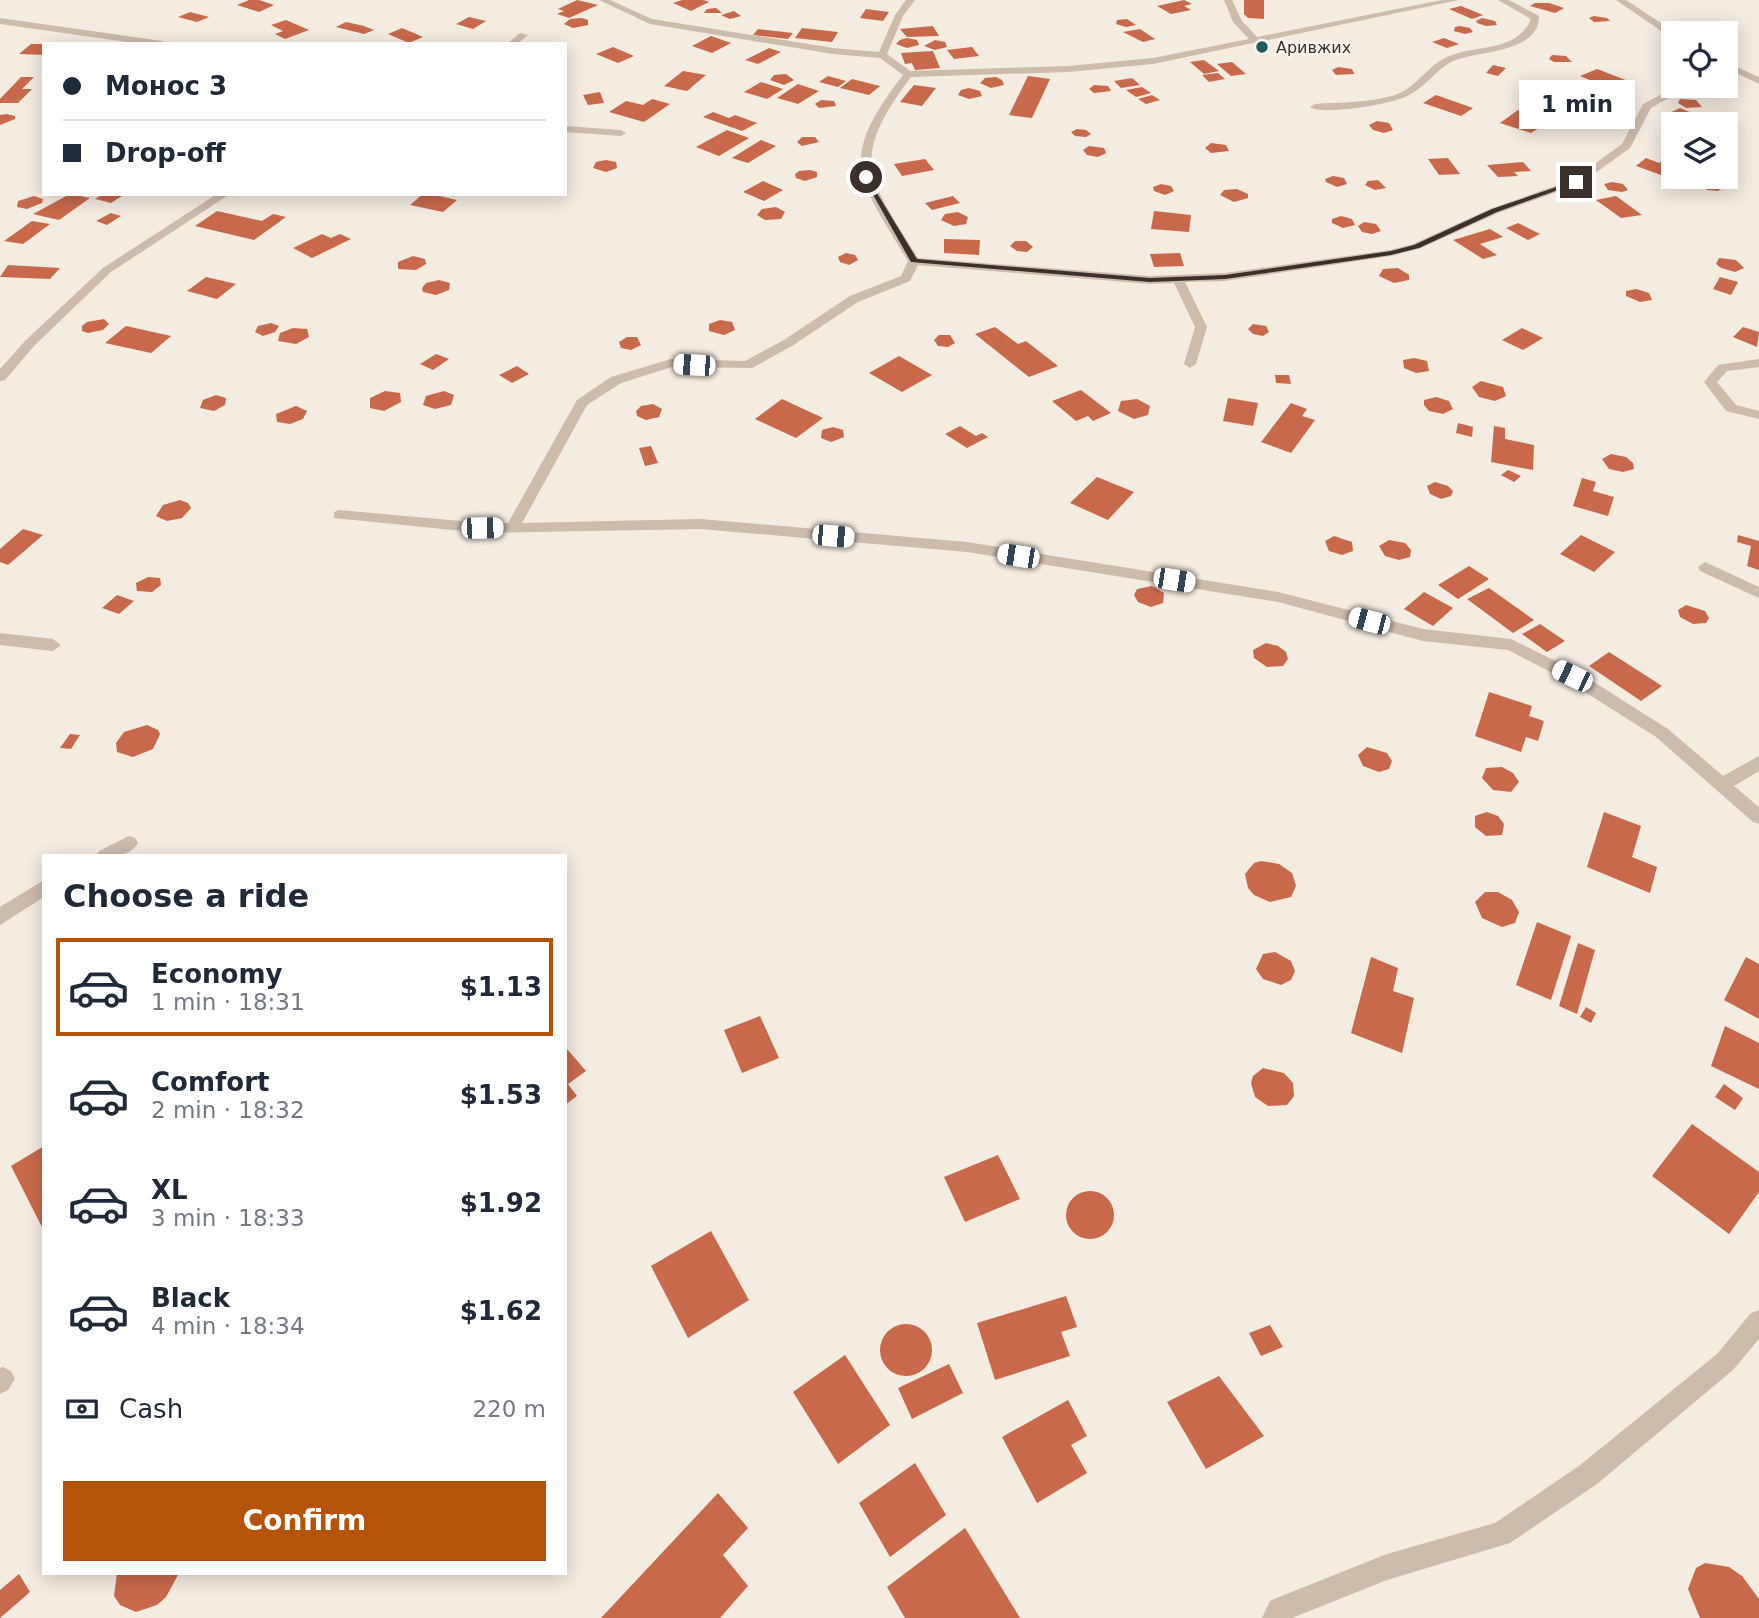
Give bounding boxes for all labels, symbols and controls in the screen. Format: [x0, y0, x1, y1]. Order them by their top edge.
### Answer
map controls [1661, 21, 1738, 189]
button: locate [1661, 21, 1738, 98]
place label: Аривжих [1276, 38, 1351, 57]
marker: Аривжих [1254, 39, 1270, 55]
text: Монос 3 [105, 71, 227, 101]
callout: 1 min [1518, 80, 1634, 130]
text: 1 min [1541, 91, 1613, 117]
button: layers [1661, 112, 1738, 189]
text: Drop-off [105, 138, 226, 168]
route start [850, 161, 882, 193]
route end [1560, 166, 1592, 198]
car [673, 353, 716, 377]
car [461, 517, 504, 539]
car [812, 524, 855, 548]
car [996, 542, 1041, 570]
car [1152, 566, 1197, 594]
car [1346, 605, 1393, 637]
car [1549, 657, 1596, 695]
text: Choose a ride [63, 877, 309, 915]
icon: car [67, 956, 130, 1019]
text: Economy [151, 959, 282, 989]
text: $1.13 [460, 972, 542, 1002]
text: 1 min · 18:31 [151, 989, 305, 1015]
icon: car [67, 1064, 130, 1127]
text: Comfort [151, 1067, 269, 1097]
text: $1.53 [460, 1080, 542, 1110]
text: 2 min · 18:32 [151, 1097, 305, 1123]
icon: car [67, 1172, 130, 1235]
text: XL [151, 1175, 188, 1205]
text: $1.92 [460, 1188, 542, 1218]
text: 3 min · 18:33 [151, 1205, 305, 1231]
icon: car [67, 1280, 130, 1343]
text: Black [151, 1283, 230, 1313]
text: $1.62 [460, 1296, 542, 1326]
text: 4 min · 18:34 [151, 1313, 305, 1339]
icon: cash [63, 1390, 101, 1428]
text: Cash [119, 1394, 183, 1424]
text: 220 m [472, 1396, 546, 1422]
button: Confirm [63, 1481, 546, 1561]

